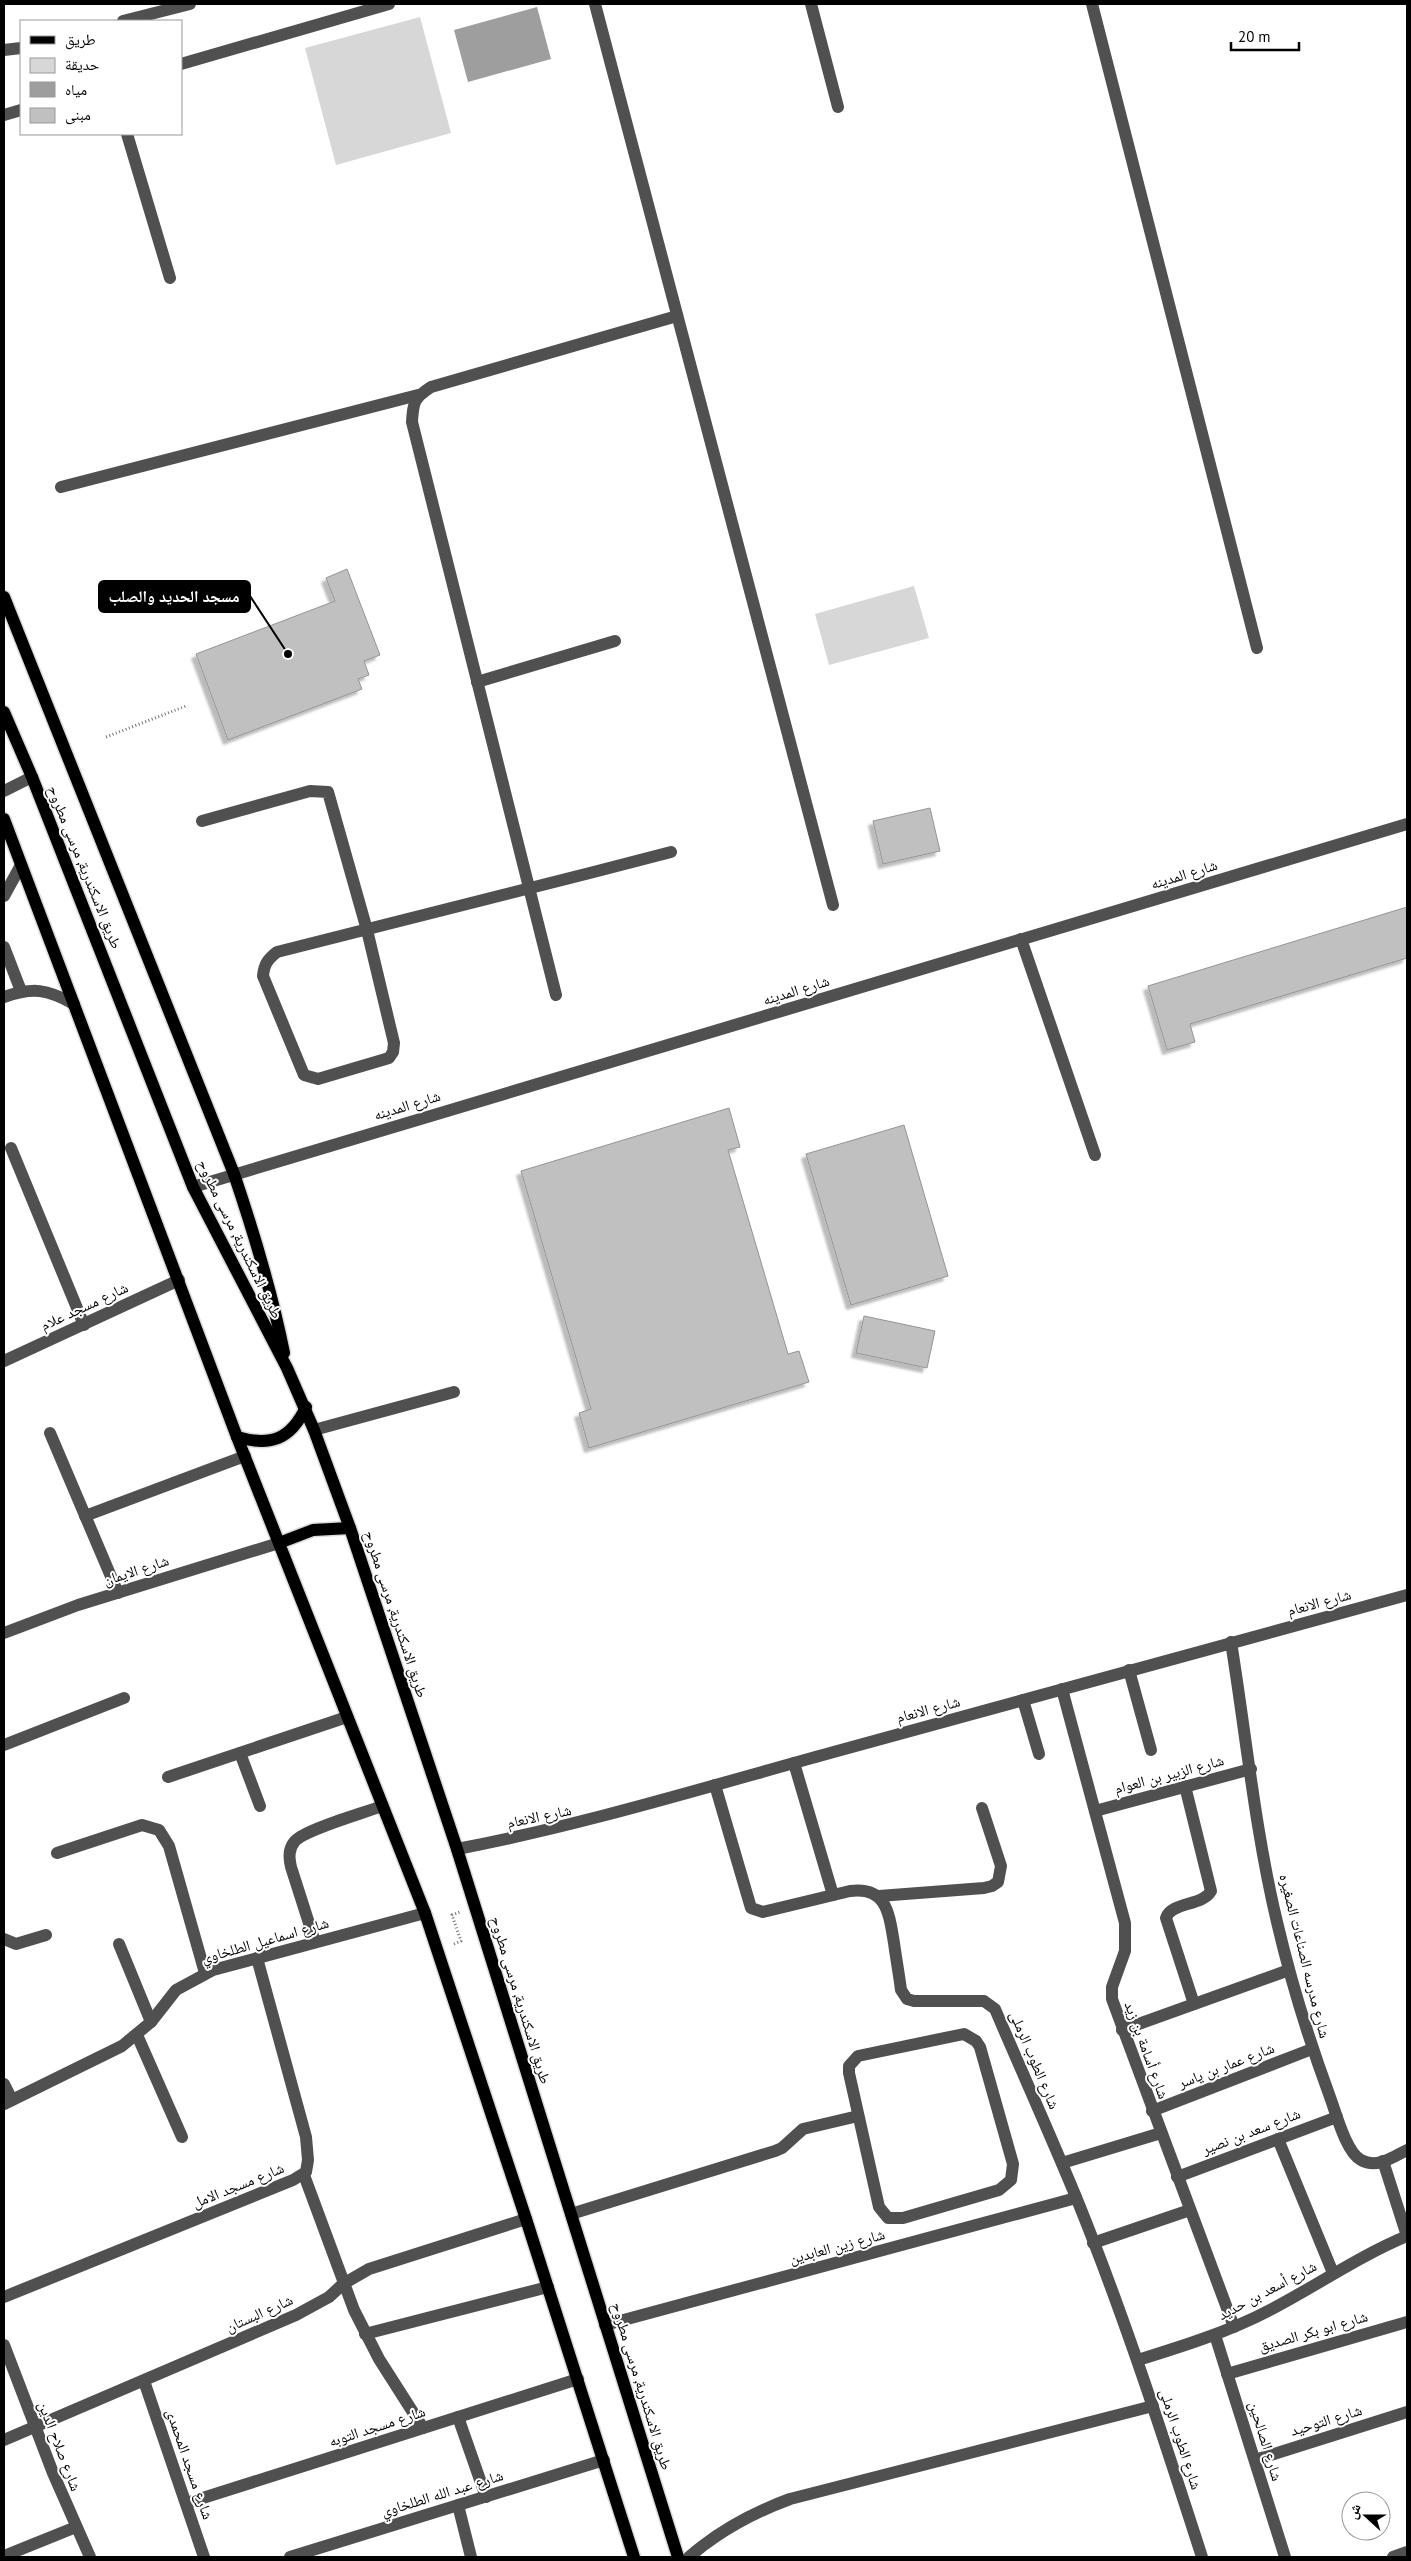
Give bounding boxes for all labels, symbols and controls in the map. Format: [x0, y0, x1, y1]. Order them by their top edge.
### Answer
legend [20, 20, 182, 135]
scale bar [1231, 20, 1298, 52]
text: 20 m [1238, 27, 1271, 46]
text: طريق [65, 30, 96, 50]
text: حديقة [65, 55, 100, 74]
text: مياه [65, 80, 87, 99]
text: مبنى [65, 105, 91, 125]
callout: مسجد الحديد والصلب [99, 581, 250, 612]
text: مسجد الحديد والصلب [108, 586, 240, 606]
street label: طريق الاسكندرية, مرسى مطروح [43, 783, 126, 952]
street label: شارع المدينه [1148, 855, 1220, 894]
street label: شارع المدينه [760, 971, 832, 1010]
street label: شارع المدينه [371, 1086, 443, 1125]
street label: طريق الاسكندرية, مرسى مطروح [192, 1157, 287, 1322]
street label: شارع مسجد علام [37, 1277, 131, 1335]
street label: طريق الاسكندرية, مرسى مطروح [359, 1528, 432, 1700]
street label: شارع الايمان [101, 1550, 172, 1590]
street label: شارع الانعام [1285, 1584, 1353, 1621]
street label: شارع الانعام [894, 1691, 962, 1728]
street label: شارع الزبير بن العوام [1112, 1750, 1226, 1799]
street label: شارع الانعام [505, 1800, 573, 1833]
street label: شارع مدرسه الصناعات الصغيره [1274, 1872, 1335, 2040]
street label: شارع اسماعيل الطلخاوي [199, 1913, 332, 1970]
street label: طريق الاسكندرية, مرسى مطروح [485, 1914, 556, 2086]
street label: شارع أسامة بن زيد [1120, 1999, 1173, 2102]
street label: شارع الطوب الرملى [1005, 2008, 1064, 2113]
street label: شارع عمار بن ياسر [1174, 2038, 1277, 2093]
street label: شارع سعد بن نصير [1198, 2103, 1303, 2160]
street label: شارع مسجد الامل [189, 2158, 287, 2213]
street label: شارع زين العابدين [787, 2224, 887, 2269]
street label: شارع أسعد بن حديد [1214, 2256, 1320, 2325]
street label: شارع البستان [222, 2290, 296, 2337]
street label: طريق الاسكندرية, مرسى مطروح [606, 2300, 677, 2472]
street label: شارع ابو بكر الصديق [1256, 2306, 1370, 2357]
street label: شارع الطوب الرملى [1155, 2386, 1206, 2492]
street label: شارع صلاح الدين [33, 2398, 86, 2494]
street label: شارع الصالحين [1244, 2399, 1287, 2483]
street label: شارع التوحيد [1288, 2400, 1364, 2441]
street label: شارع مسجد التوبه [326, 2401, 428, 2452]
street label: شارع مسجد المحمدى [161, 2406, 218, 2522]
street label: شارع عبد الله الطلخاوي [379, 2465, 506, 2523]
north arrow [1341, 2491, 1391, 2541]
text: ش [1343, 2501, 1365, 2522]

